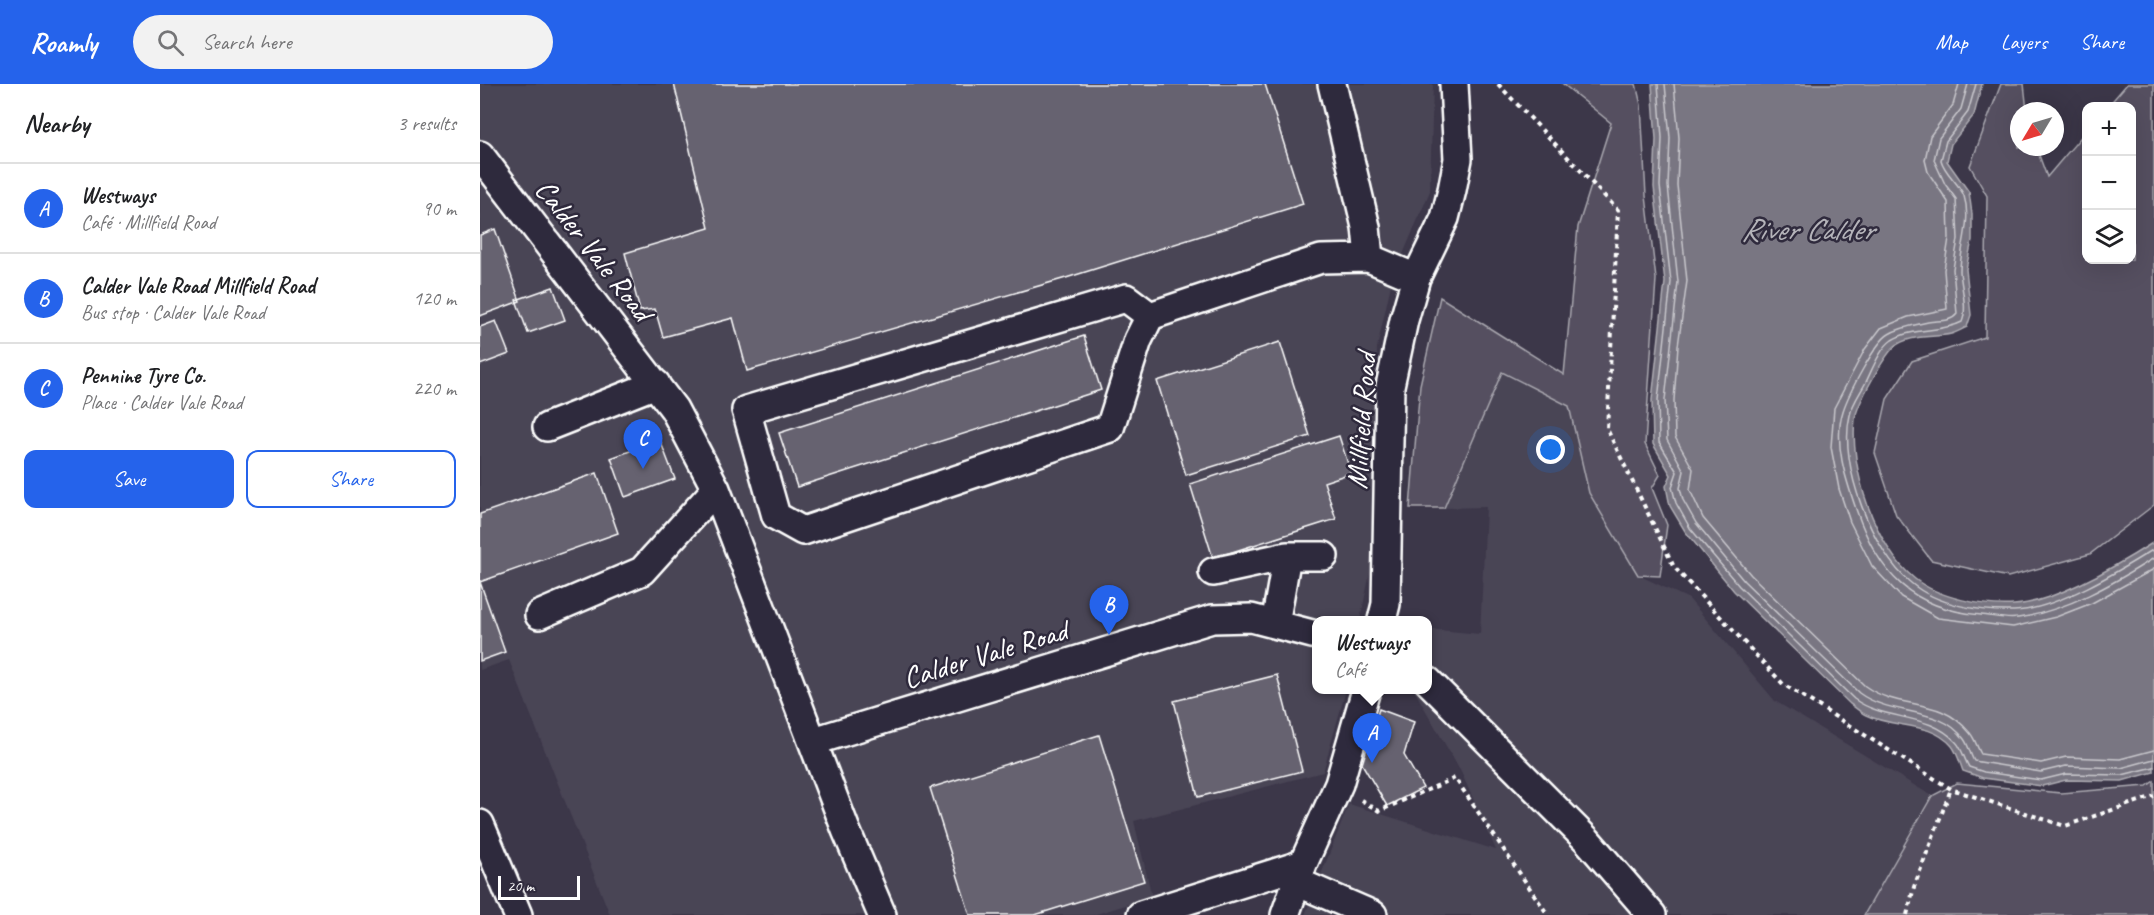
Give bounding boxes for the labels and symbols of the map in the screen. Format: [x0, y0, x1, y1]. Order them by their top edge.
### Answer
north arrow [2010, 102, 2064, 156]
street label: Calder Vale Road [527, 171, 664, 332]
water label: River Calder [1741, 209, 1878, 250]
street label: Millfield Road [1337, 347, 1385, 490]
pin: C [624, 420, 662, 469]
your location [1536, 435, 1565, 464]
pin: B [1090, 586, 1128, 635]
street label: Calder Vale Road [898, 610, 1076, 697]
pin: A [1352, 714, 1392, 763]
scale bar [498, 873, 580, 900]

